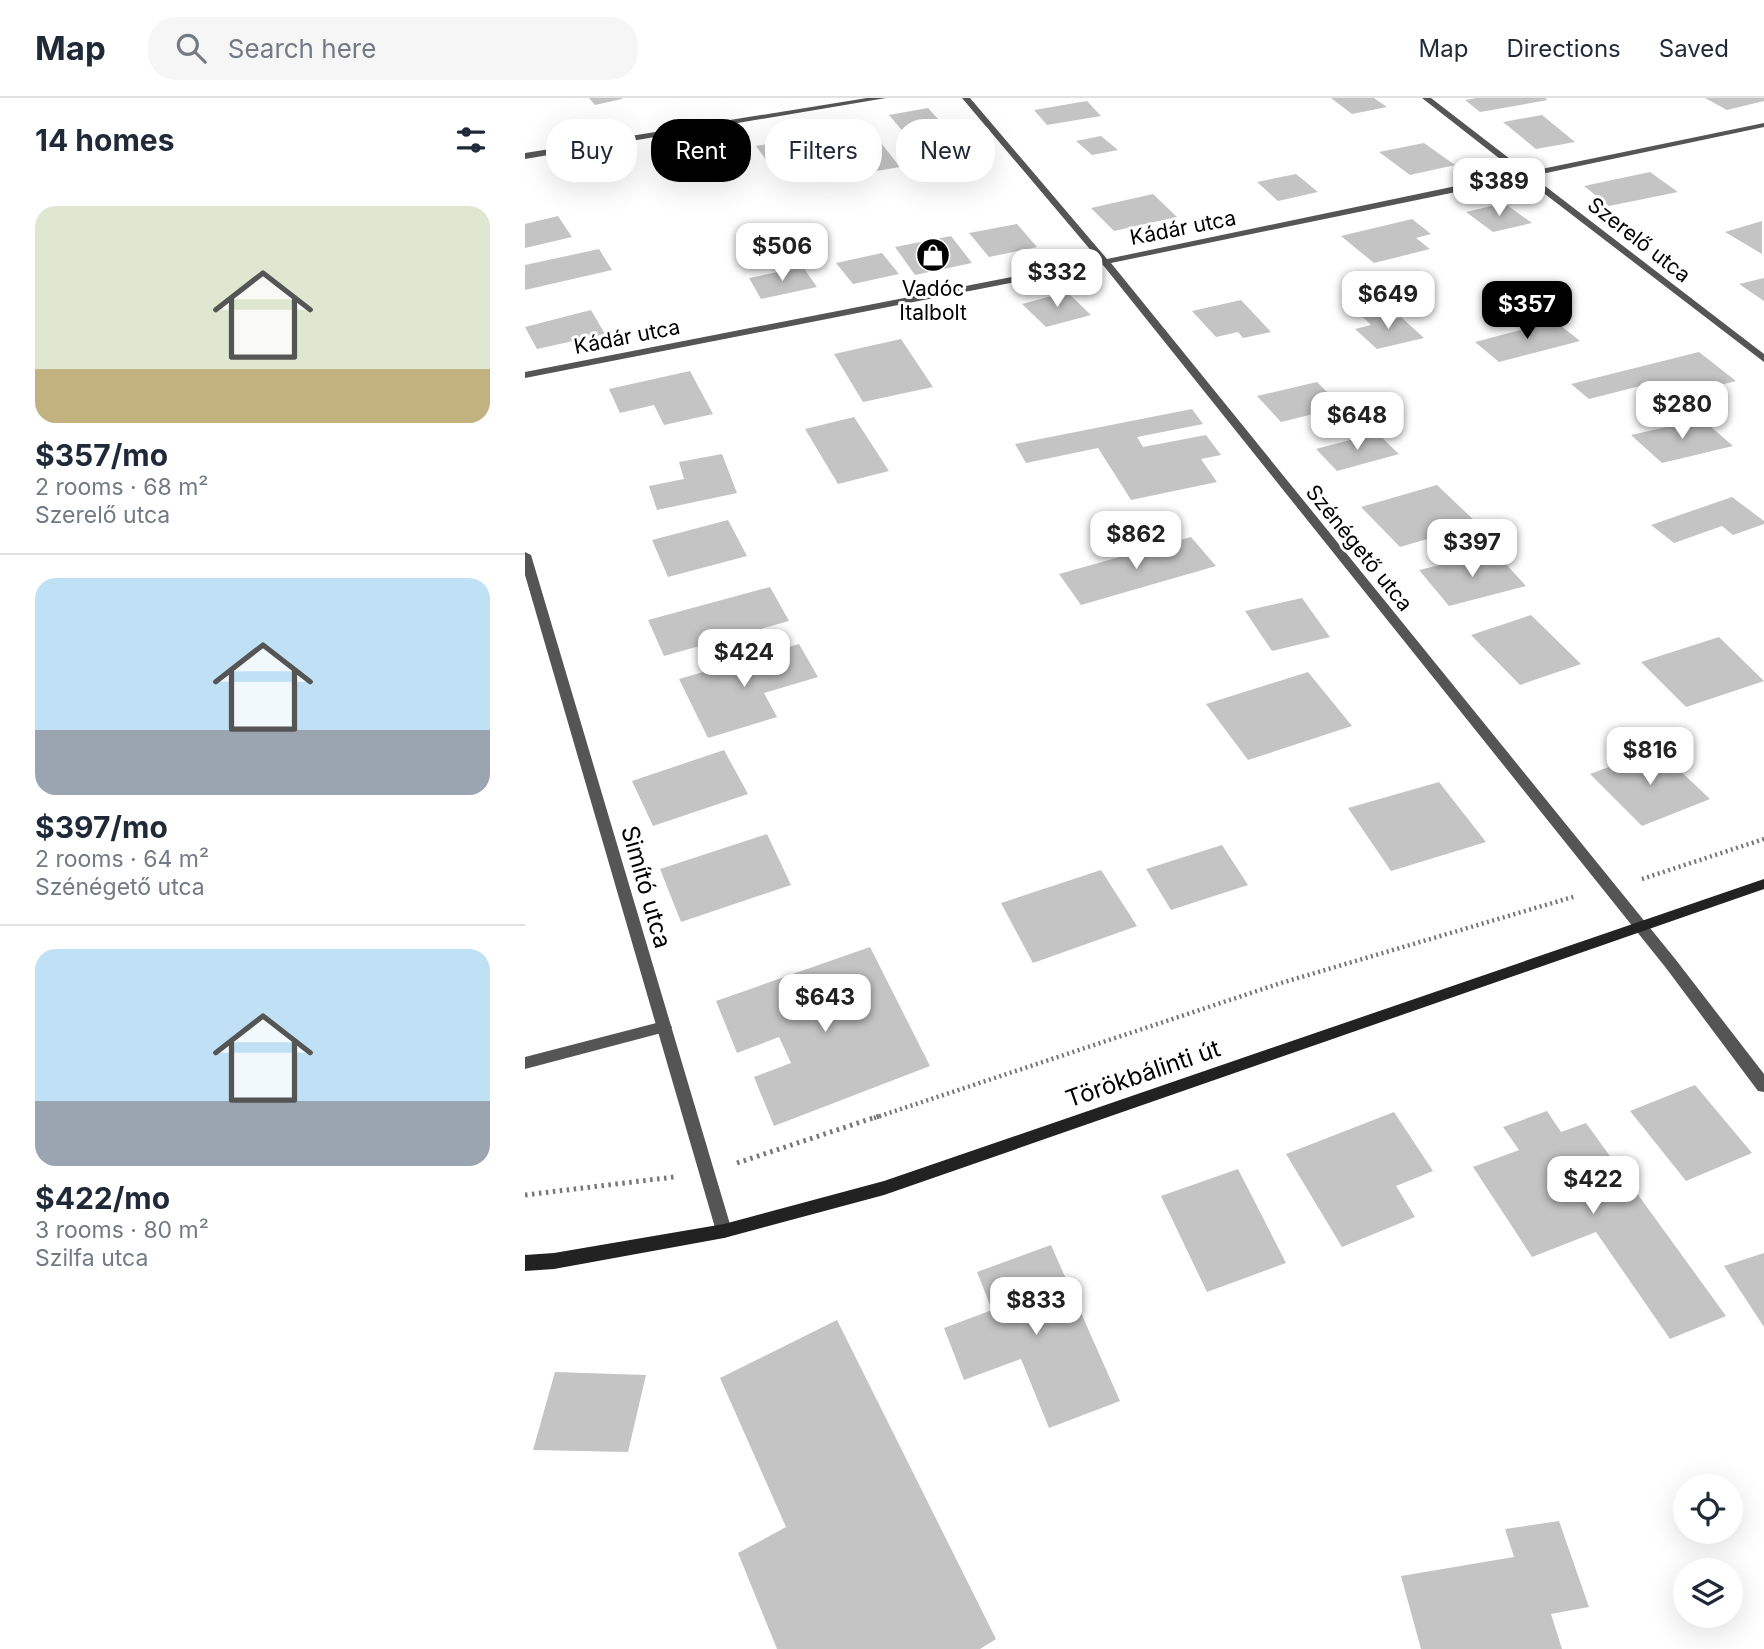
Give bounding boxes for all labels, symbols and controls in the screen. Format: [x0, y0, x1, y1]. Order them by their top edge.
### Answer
search box [148, 17, 638, 80]
text: Map [35, 28, 106, 68]
icon: search [172, 29, 210, 67]
text: Search here [228, 33, 376, 64]
text: Map [1419, 34, 1468, 63]
text: Directions [1506, 34, 1621, 63]
text: Saved [1659, 34, 1729, 63]
chip: Buy [546, 119, 637, 182]
chip: Rent [651, 119, 751, 182]
chip: Filters [765, 119, 882, 182]
chip: New [896, 119, 995, 182]
icon: filters [452, 121, 490, 159]
text: 14 homes [35, 122, 174, 158]
pin: $389 [1458, 158, 1540, 218]
text: $389 [1469, 167, 1529, 195]
street label: Szerelő utca [1583, 192, 1696, 287]
street label: Kádár utca [1128, 205, 1238, 250]
pin: $506 [741, 223, 823, 283]
text: $506 [752, 232, 812, 260]
shop icon: Vadóc Italbolt [914, 236, 952, 274]
pin: $332 [1016, 250, 1098, 309]
icon: home [200, 252, 326, 378]
text: $332 [1027, 258, 1087, 286]
pin: $649 [1347, 272, 1429, 331]
place label: Vadóc Italbolt [899, 276, 967, 325]
text: $649 [1358, 280, 1418, 308]
pin: $357 [1486, 282, 1568, 341]
text: $357 [1498, 290, 1556, 318]
street label: Kádár utca [572, 314, 682, 359]
pin: $280 [1641, 382, 1723, 441]
text: $280 [1652, 390, 1712, 418]
pin: $648 [1316, 392, 1398, 452]
text: $648 [1327, 401, 1387, 429]
text: $357/mo [35, 437, 168, 473]
text: 2 rooms · 68 m² [35, 473, 208, 501]
street label: Szénégető utca [1301, 480, 1418, 616]
text: Szerelő utca [35, 501, 170, 529]
pin: $862 [1095, 512, 1177, 571]
pin: $397 [1431, 519, 1513, 579]
text: $862 [1106, 520, 1166, 548]
text: $397 [1443, 528, 1501, 556]
icon: home [200, 624, 326, 750]
pin: $424 [703, 630, 785, 689]
text: $424 [714, 638, 774, 666]
pin: $816 [1609, 728, 1691, 787]
text: $816 [1623, 736, 1677, 764]
text: $397/mo [35, 809, 168, 845]
street label: Simító utca [615, 822, 678, 951]
text: 2 rooms · 64 m² [35, 845, 209, 873]
text: Szénégető utca [35, 873, 205, 901]
pin: $643 [784, 974, 866, 1034]
text: $643 [795, 983, 855, 1011]
icon: home [200, 995, 326, 1121]
street label: Törökbálinti út [1062, 1033, 1224, 1114]
pin: $422 [1552, 1156, 1634, 1216]
text: $422 [1563, 1165, 1623, 1193]
text: $422/mo [35, 1180, 170, 1216]
text: 3 rooms · 80 m² [35, 1216, 209, 1244]
text: Szilfa utca [35, 1244, 148, 1272]
pin: $833 [995, 1278, 1077, 1337]
text: $833 [1006, 1286, 1066, 1314]
map controls [1673, 1474, 1743, 1628]
button: locate [1673, 1474, 1743, 1544]
button: layers [1673, 1558, 1743, 1628]

